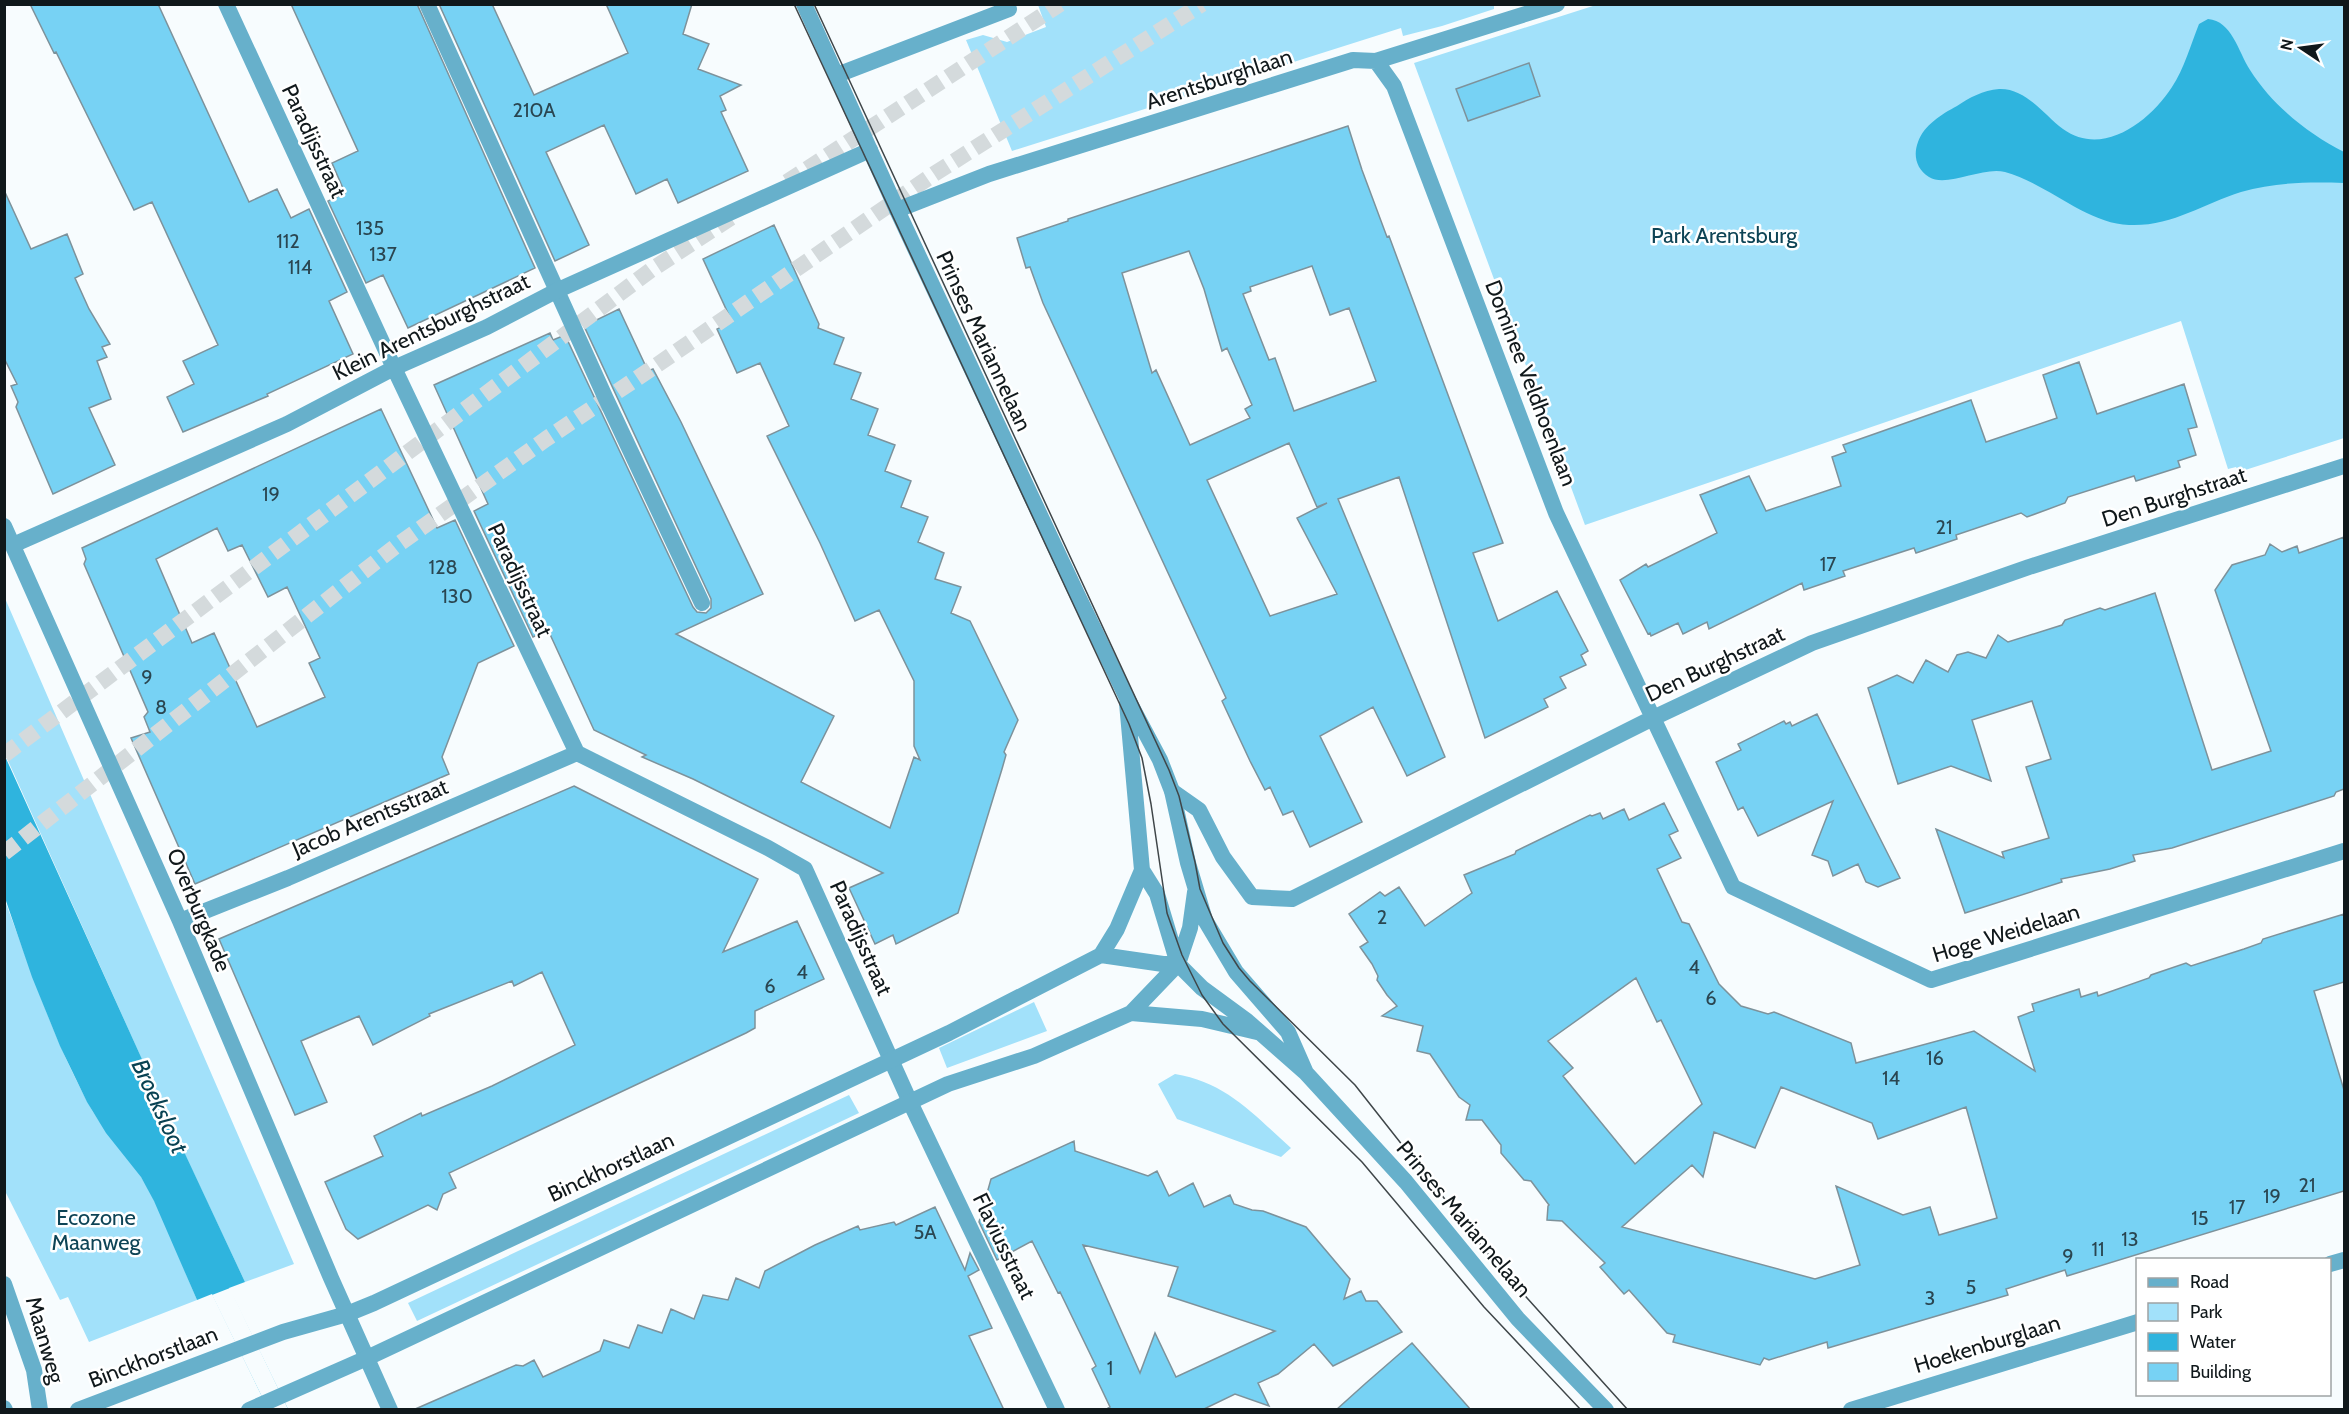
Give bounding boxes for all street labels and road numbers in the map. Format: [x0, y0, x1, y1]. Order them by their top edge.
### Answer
street label: Arentsburghlaan [1142, 43, 1296, 115]
street label: Paradijsstraat [276, 80, 352, 203]
street label: Prinses Mariannelaan [930, 247, 1038, 435]
street label: Klein Arentsburghstraat [328, 267, 534, 386]
street label: Dominee Veldhoenlaan [1479, 276, 1583, 490]
street label: Den Burghstraat [2098, 461, 2250, 533]
street label: Paradijsstraat [482, 519, 558, 642]
street label: Den Burghstraat [1641, 620, 1789, 708]
street label: Jacob Arentsstraat [287, 773, 453, 863]
street label: Overburgkade [161, 844, 237, 976]
street label: Paradijsstraat [824, 877, 898, 1000]
street label: Hoge Weidelaan [1929, 898, 2083, 968]
street label: Binckhorstlaan [544, 1126, 678, 1208]
street label: Prinses Mariannelaan [1391, 1135, 1537, 1303]
street label: Flaviusstraat [967, 1189, 1042, 1304]
street label: Maanweg [20, 1293, 71, 1388]
street label: Hoekenburglaan [1911, 1309, 2063, 1379]
street label: Binckhorstlaan [85, 1320, 221, 1394]

